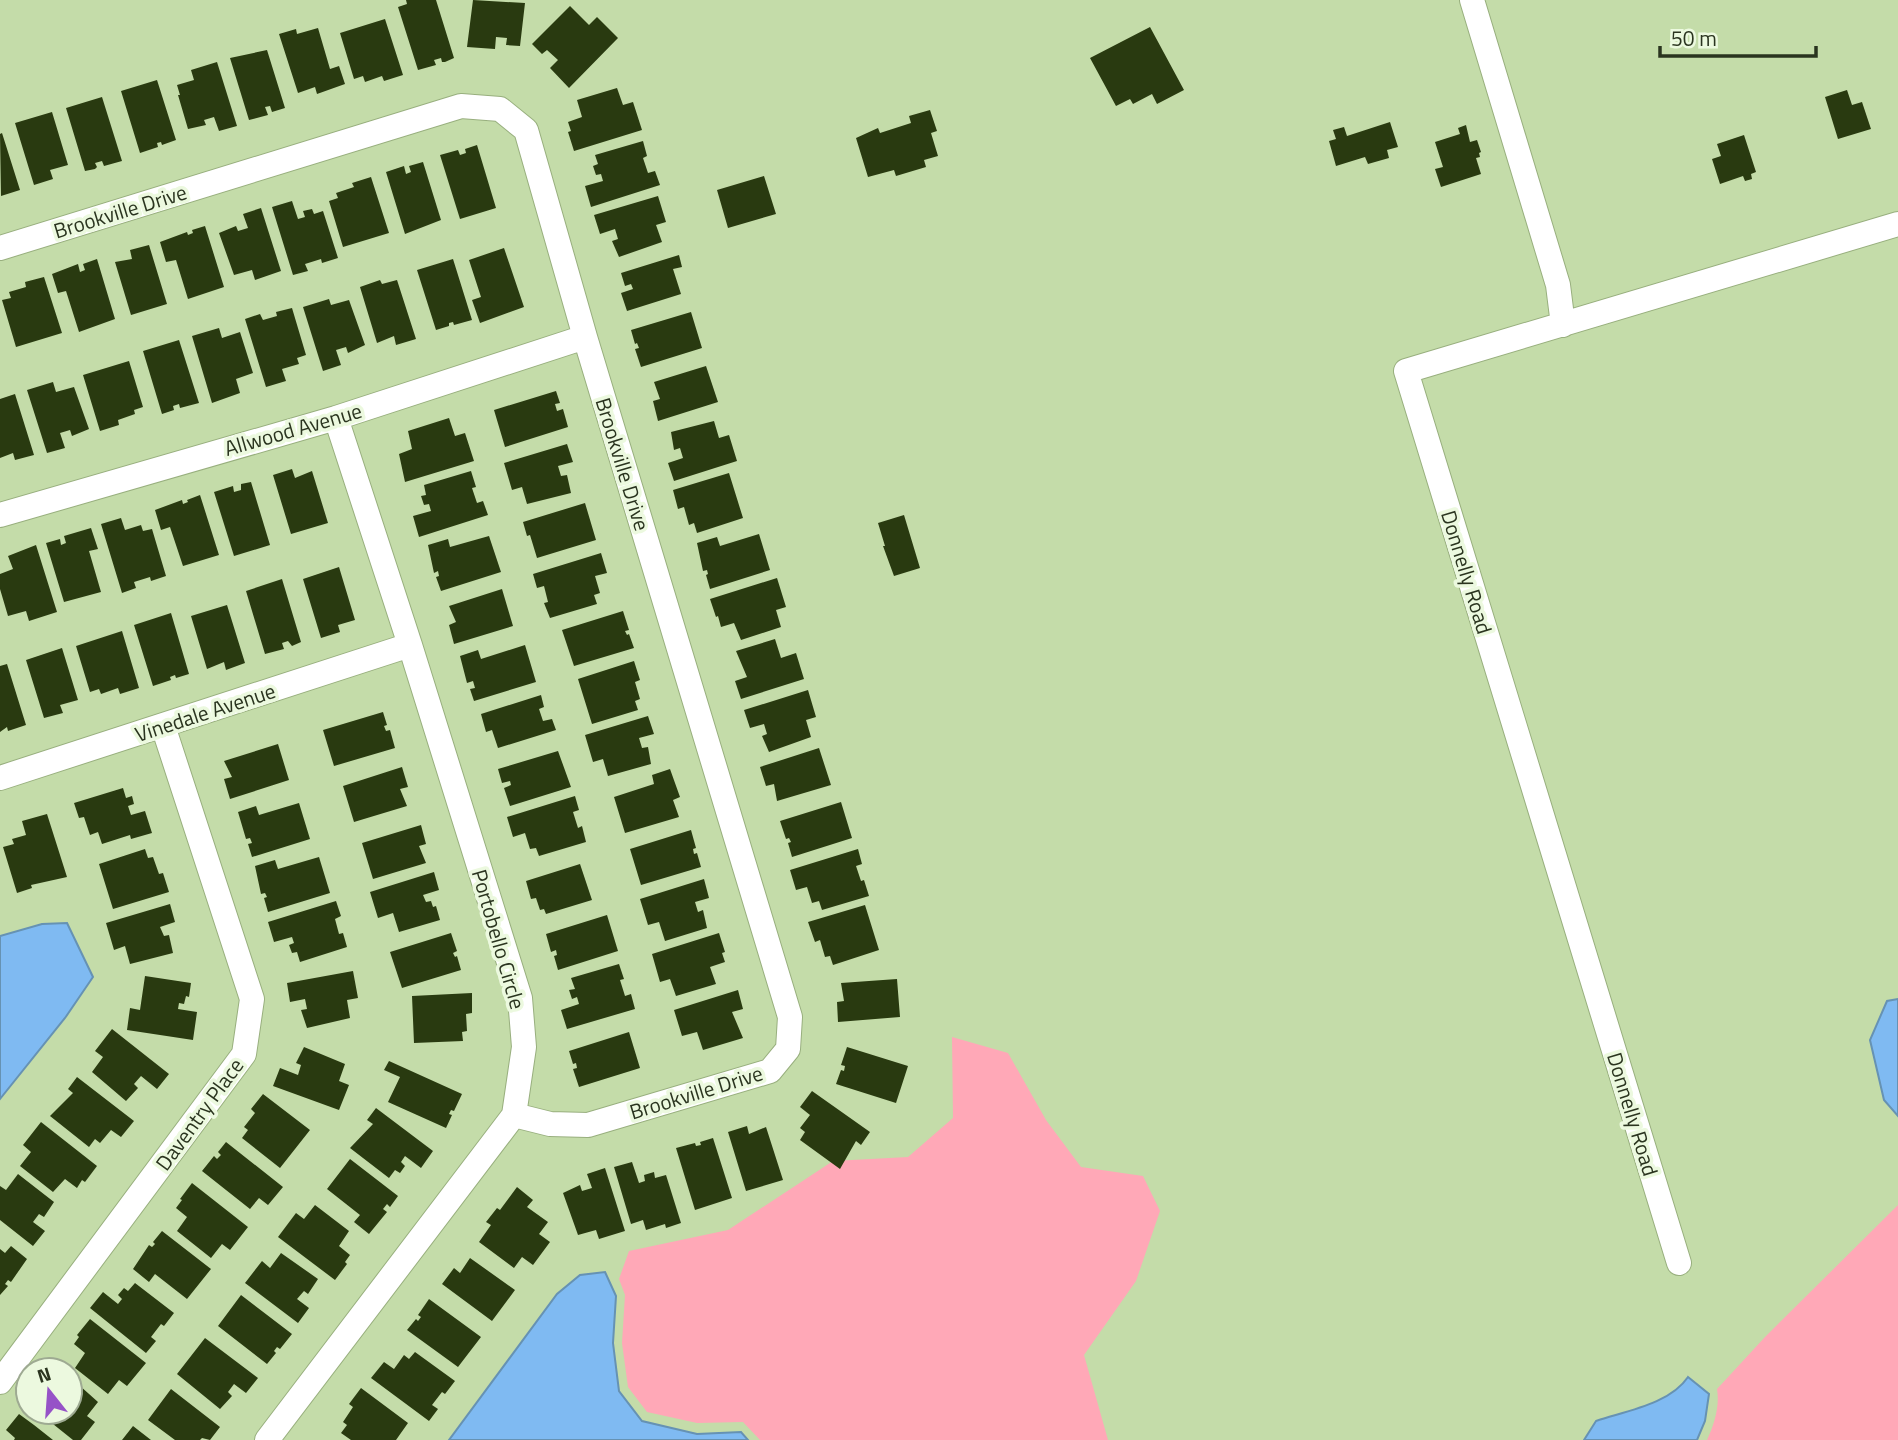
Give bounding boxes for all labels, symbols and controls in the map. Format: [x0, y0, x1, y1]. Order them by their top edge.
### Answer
scale bar [1660, 14, 1816, 58]
text: 50 m [1671, 22, 1717, 54]
street label: Brookville Drive [49, 176, 191, 246]
street label: Brookville Drive [588, 393, 658, 535]
street label: Allwood Avenue [220, 394, 366, 464]
street label: Donnelly Road [1433, 506, 1501, 638]
street label: Vinedale Avenue [131, 674, 279, 750]
street label: Portobello Circle [464, 865, 534, 1013]
street label: Donnelly Road [1599, 1048, 1667, 1180]
street label: Daventry Place [147, 1051, 251, 1177]
street label: Brookville Drive [625, 1057, 767, 1127]
north arrow [14, 1356, 84, 1426]
text: N [33, 1358, 54, 1390]

